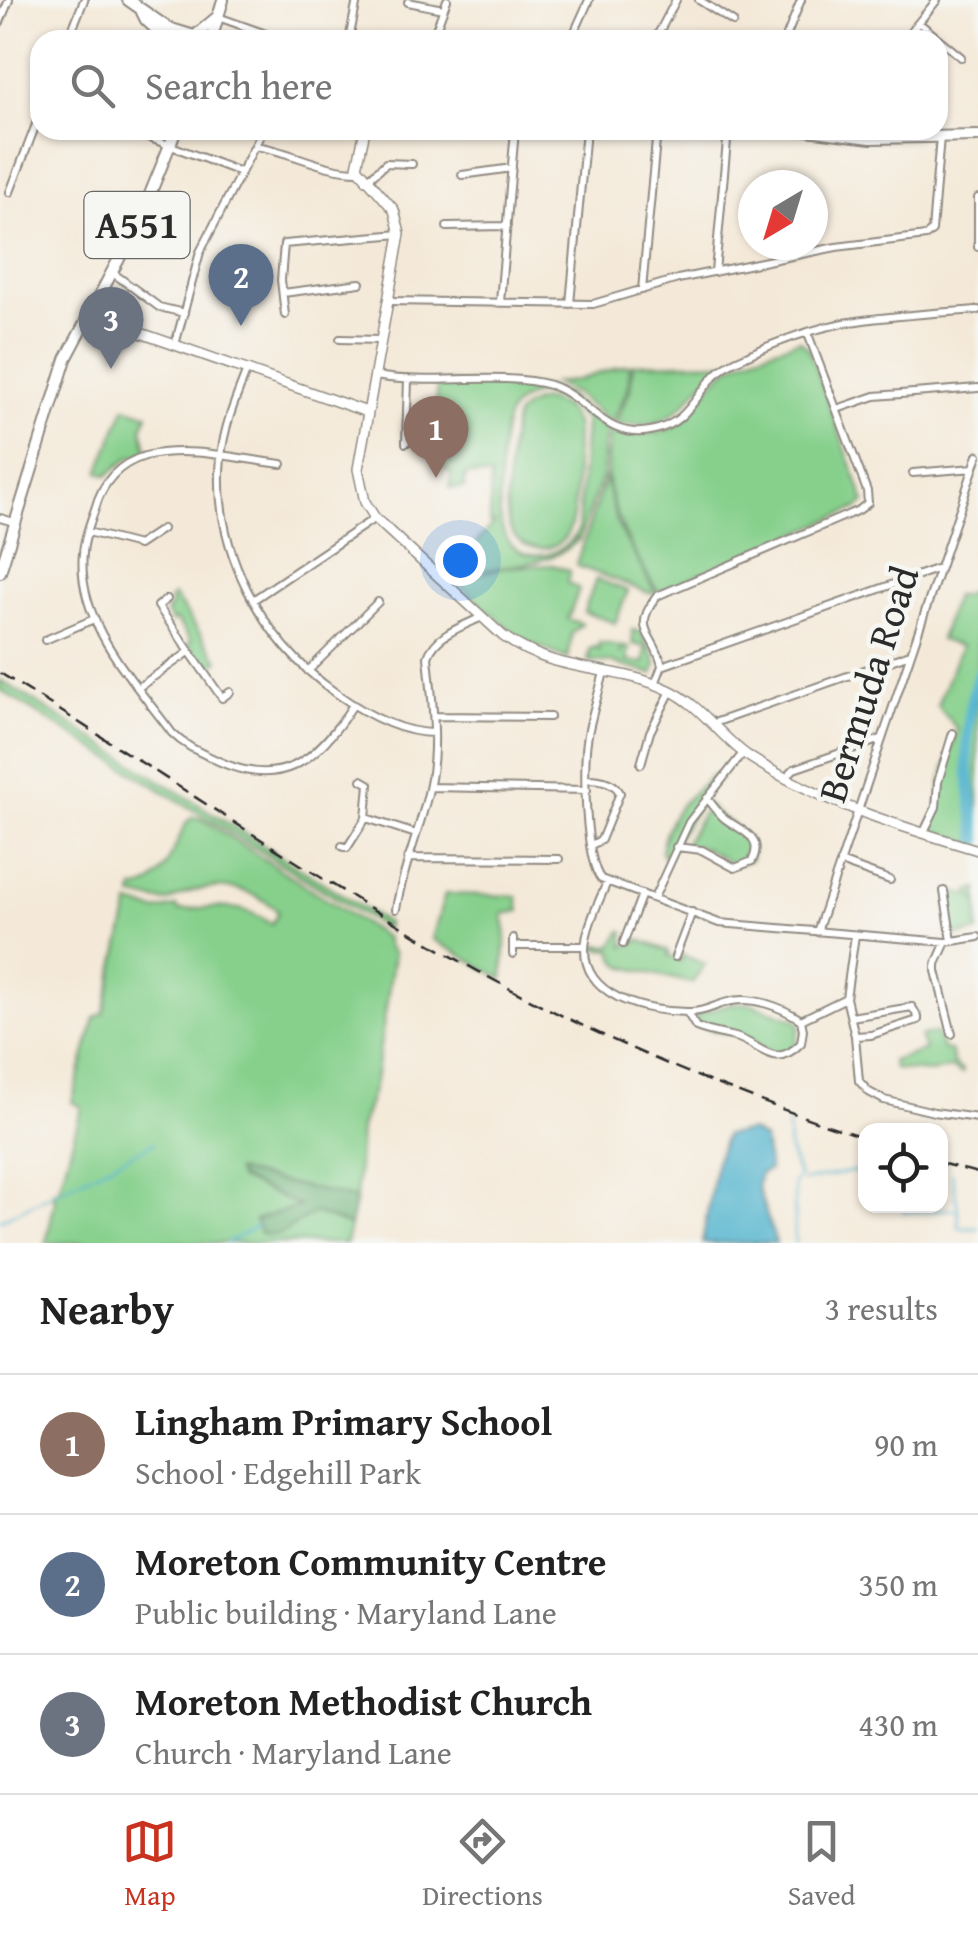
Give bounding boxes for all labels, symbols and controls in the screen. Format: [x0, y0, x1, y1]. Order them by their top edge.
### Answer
search box [30, 30, 948, 140]
text: Search here [145, 57, 333, 113]
icon: search [65, 58, 120, 113]
north arrow [738, 170, 828, 260]
road number: A551 [84, 192, 190, 258]
pin: 2 [208, 244, 274, 326]
pin: 3 [78, 286, 144, 369]
pin: 1 [404, 396, 468, 478]
your location [435, 535, 486, 586]
street label: Bermuda Road [802, 558, 934, 809]
map controls [858, 1123, 948, 1213]
button: locate [858, 1123, 948, 1213]
text: Nearby [40, 1278, 174, 1339]
text: 3 results [825, 1285, 938, 1332]
text: Lingham Primary School [135, 1393, 552, 1449]
text: 1 [64, 1421, 81, 1468]
text: 90 m [874, 1421, 938, 1468]
text: School · Edgehill Park [135, 1449, 421, 1496]
text: Moreton Community Centre [135, 1533, 607, 1589]
text: 2 [64, 1561, 81, 1608]
text: 350 m [859, 1561, 938, 1608]
text: Public building · Maryland Lane [135, 1589, 557, 1636]
text: Moreton Methodist Church [135, 1673, 592, 1729]
text: 3 [64, 1701, 81, 1748]
text: 430 m [859, 1701, 938, 1748]
text: Church · Maryland Lane [135, 1729, 452, 1776]
tab: Map [122, 1814, 177, 1915]
tab: Directions [422, 1814, 543, 1915]
tab: Saved [788, 1814, 856, 1915]

